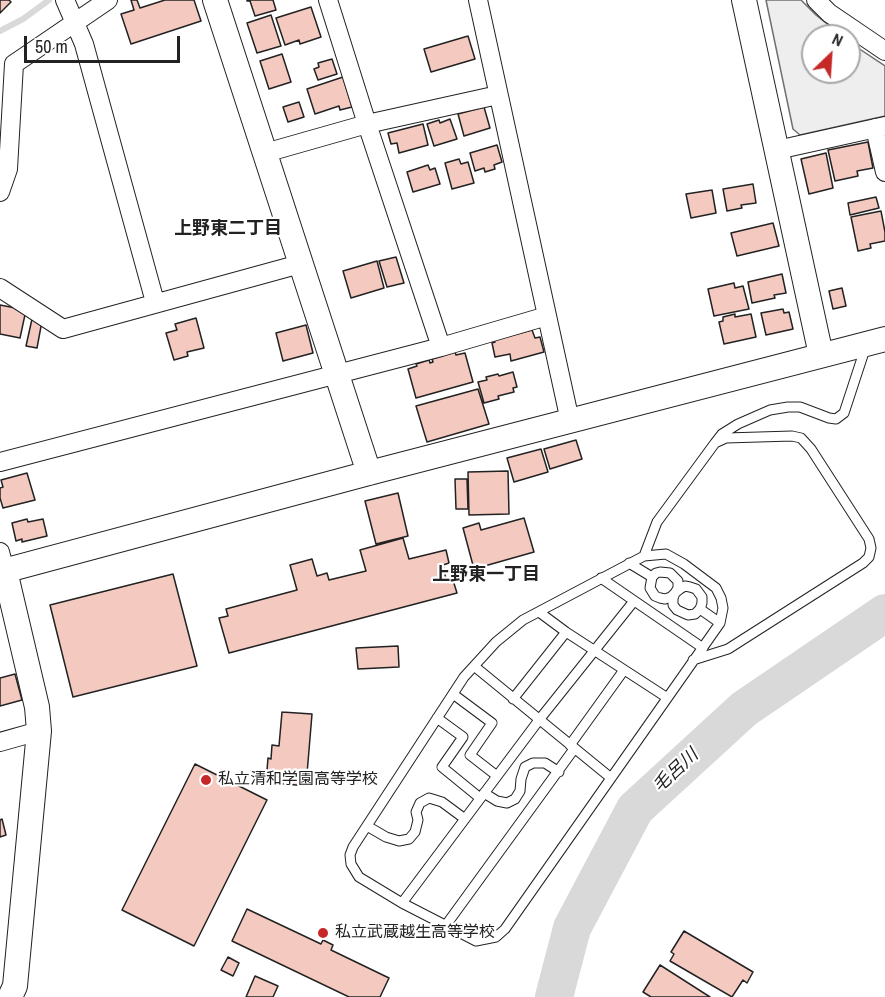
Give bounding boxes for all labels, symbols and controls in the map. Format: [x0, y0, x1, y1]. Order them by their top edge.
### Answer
scale bar [27, 24, 183, 62]
north arrow [801, 24, 861, 84]
text: N [829, 28, 847, 51]
text: 50 m [35, 34, 68, 59]
district label: 上野東二丁目 [174, 218, 282, 240]
district label: 上野東一丁目 [432, 564, 540, 586]
water label: 毛呂川 [649, 745, 703, 797]
place label: 私立清和学園高等学校 [218, 770, 378, 790]
marker: 私立清和学園高等学校 [199, 773, 213, 787]
place label: 私立武蔵越生高等学校 [335, 923, 495, 943]
marker: 私立武蔵越生高等学校 [316, 926, 330, 940]

